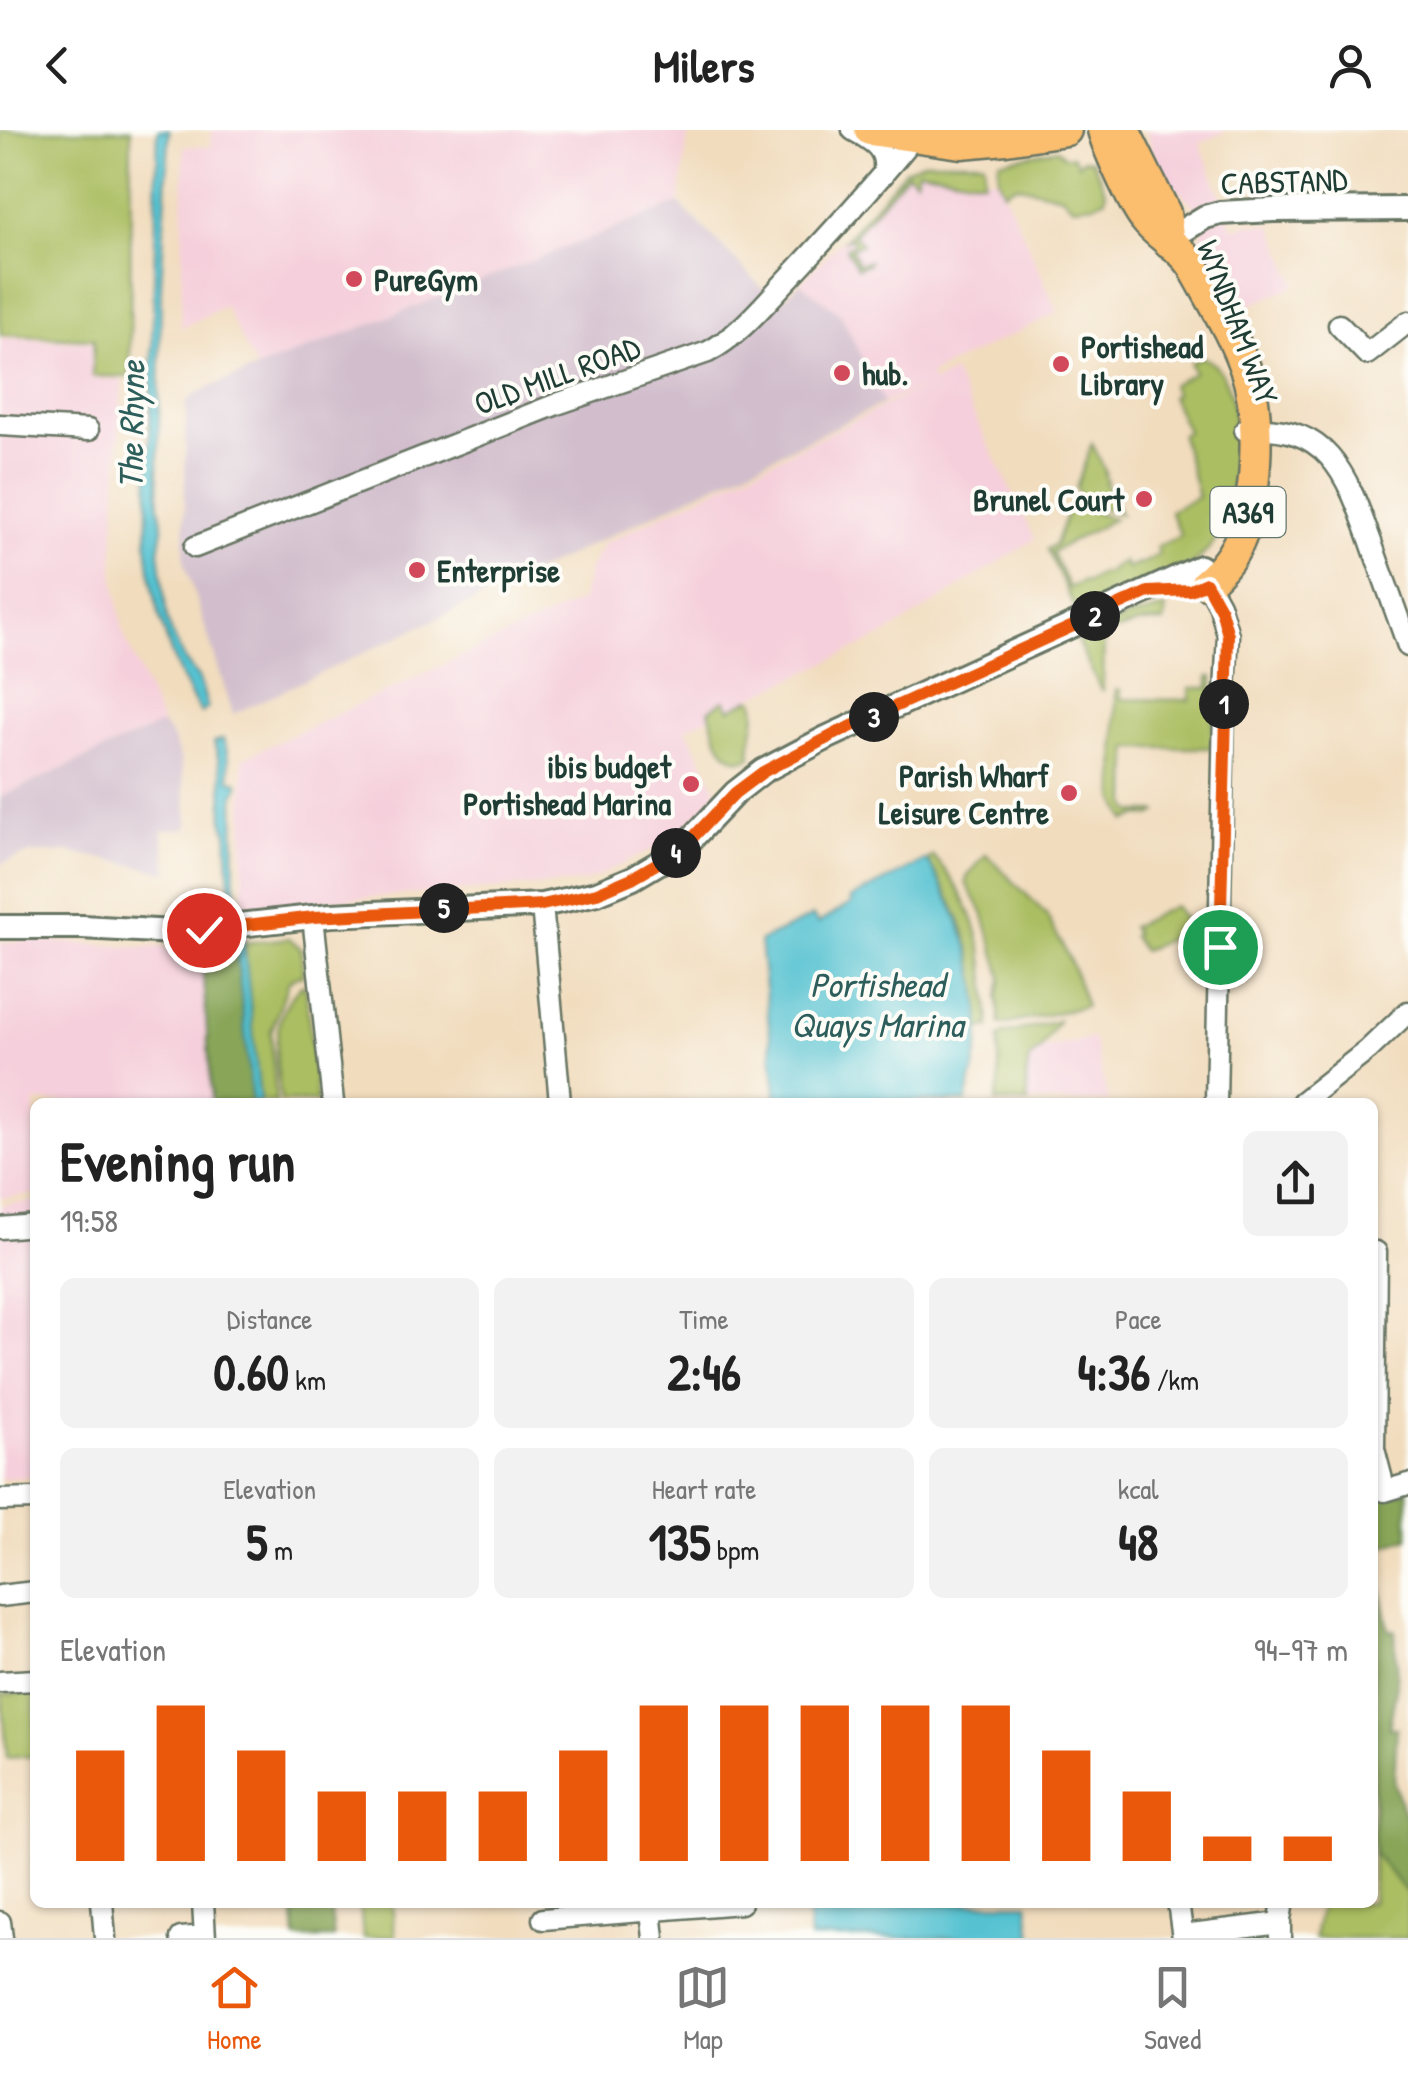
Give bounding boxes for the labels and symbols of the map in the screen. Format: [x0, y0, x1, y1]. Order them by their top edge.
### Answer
street label: CABSTAND [1220, 157, 1348, 205]
street label: WYNDHAM WAY [1187, 234, 1289, 410]
place label: PureGym [374, 258, 478, 302]
marker: PureGym [343, 268, 365, 290]
street label: OLD MILL ROAD [468, 325, 646, 425]
place label: Portishead Library [1081, 325, 1204, 406]
place label: hub. [862, 352, 908, 395]
marker: Portishead Library [1050, 353, 1072, 375]
water label: The Rhyne [106, 358, 156, 490]
marker: hub. [831, 362, 853, 384]
place label: Brunel Court [973, 478, 1125, 521]
road number: A369 [1210, 487, 1286, 537]
marker: Brunel Court [1133, 488, 1155, 510]
place label: Enterprise [437, 549, 560, 593]
marker: Enterprise [406, 559, 428, 581]
pin: 2 [1070, 591, 1120, 641]
pin: 1 [1199, 679, 1249, 729]
pin: 3 [849, 692, 899, 742]
place label: ibis budget Portishead Marina [463, 745, 672, 825]
place label: Parish Wharf Leisure Centre [879, 754, 1049, 834]
marker: ibis budget Portishead Marina [680, 773, 702, 795]
marker: Parish Wharf Leisure Centre [1058, 782, 1080, 804]
pin: 4 [651, 828, 701, 878]
pin: 5 [419, 883, 469, 933]
pin [162, 888, 247, 973]
pin [1178, 905, 1263, 990]
water label: Portishead Quays Marina [791, 961, 966, 1048]

